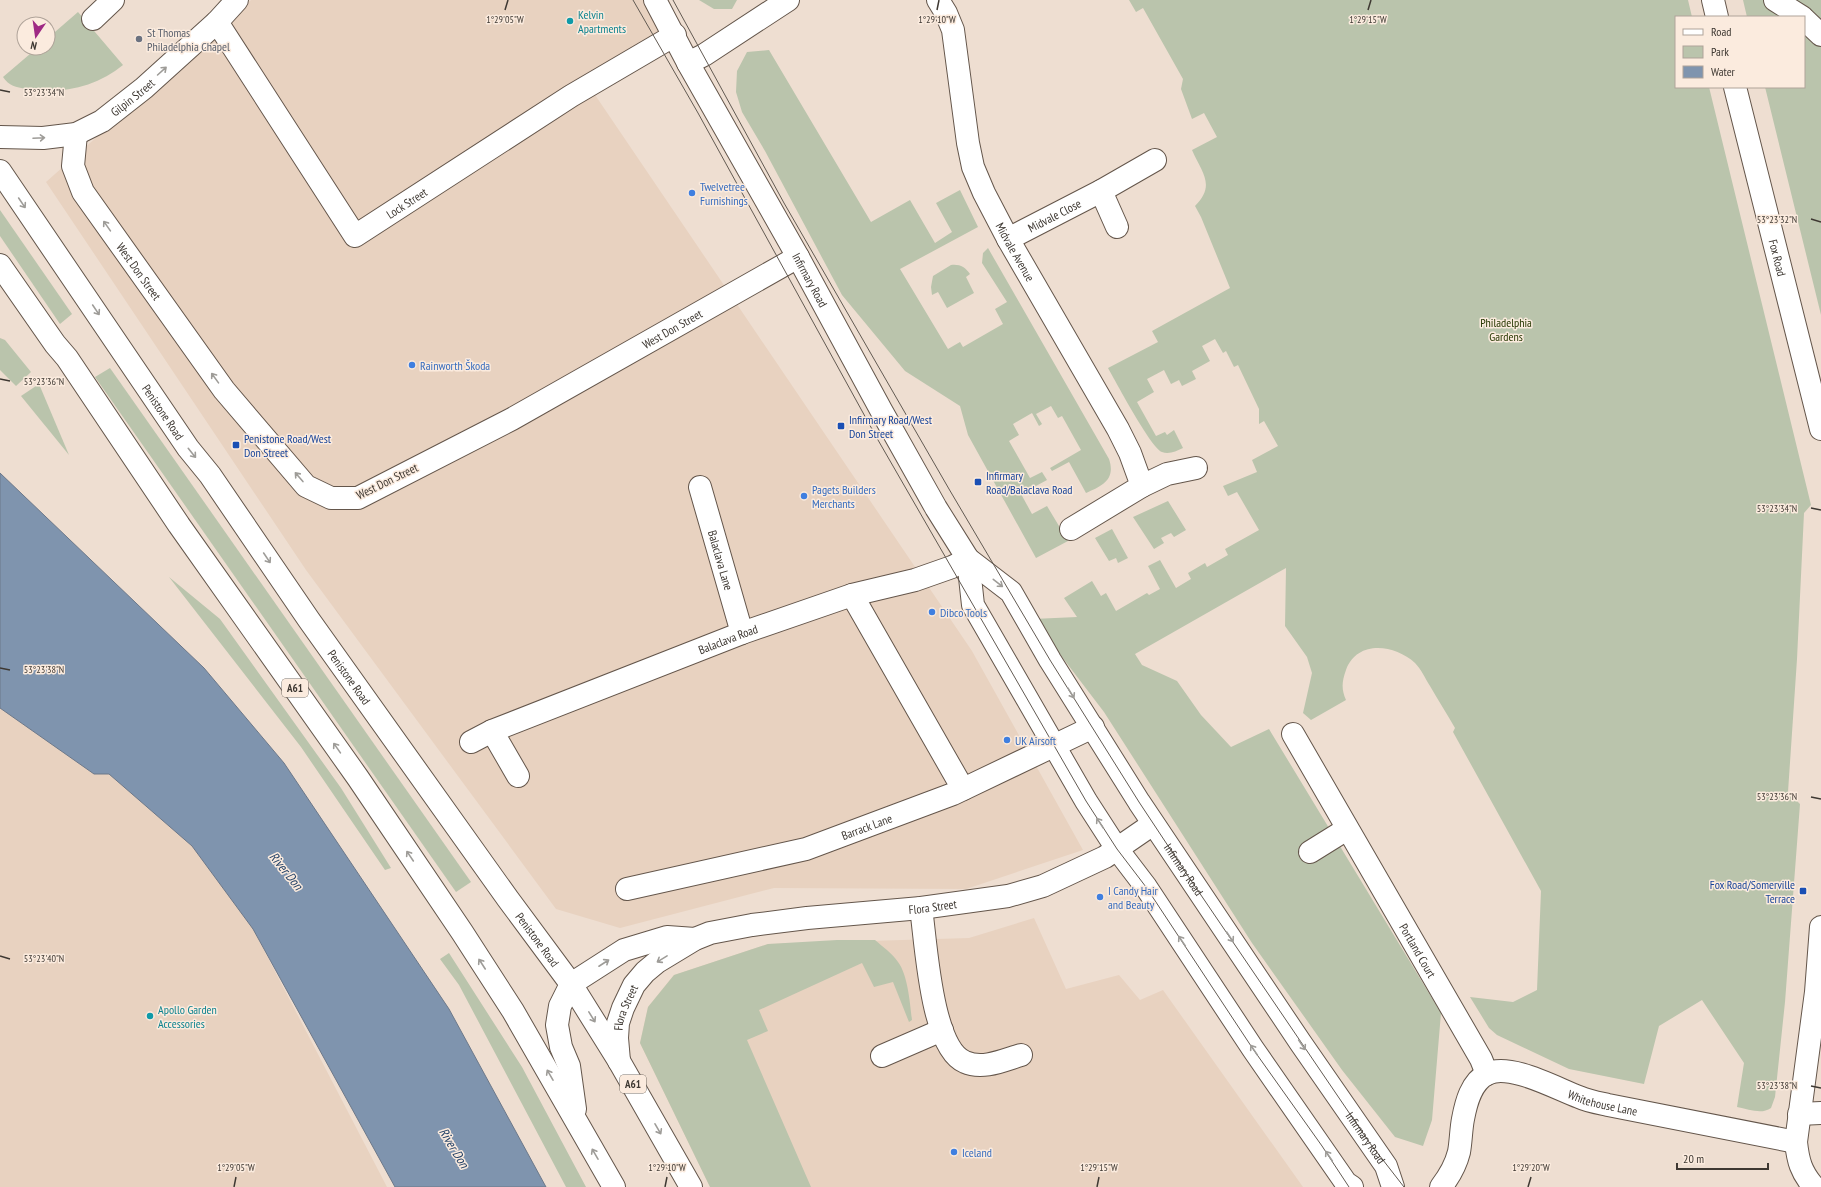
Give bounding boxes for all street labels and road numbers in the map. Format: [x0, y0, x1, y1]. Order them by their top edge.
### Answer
street label: Gilpin Street [107, 74, 158, 119]
street label: Lock Street [383, 184, 430, 221]
street label: Midvale Close [1025, 195, 1083, 235]
street label: Midvale Avenue [993, 220, 1038, 284]
street label: Fox Road [1766, 238, 1790, 278]
street label: West Don Street [114, 239, 165, 303]
street label: Infirmary Road [789, 250, 831, 310]
street label: West Don Street [639, 305, 705, 351]
street label: Penistone Road [139, 381, 188, 442]
street label: West Don Street [354, 459, 421, 502]
street label: Balaclava Lane [705, 528, 737, 592]
street label: Balaclava Road [696, 621, 760, 657]
street label: Penistone Road [325, 647, 374, 707]
road number: A61 [282, 679, 308, 697]
street label: Barrack Lane [839, 810, 894, 843]
street label: Infirmary Road [1161, 840, 1207, 898]
street label: Flora Street [908, 896, 958, 917]
street label: Penistone Road [513, 909, 563, 969]
street label: Portland Court [1397, 921, 1440, 981]
street label: Flora Street [610, 981, 641, 1031]
road number: A61 [620, 1075, 646, 1093]
street label: Whitehouse Lane [1566, 1086, 1639, 1118]
street label: Infirmary Road [1343, 1109, 1389, 1166]

